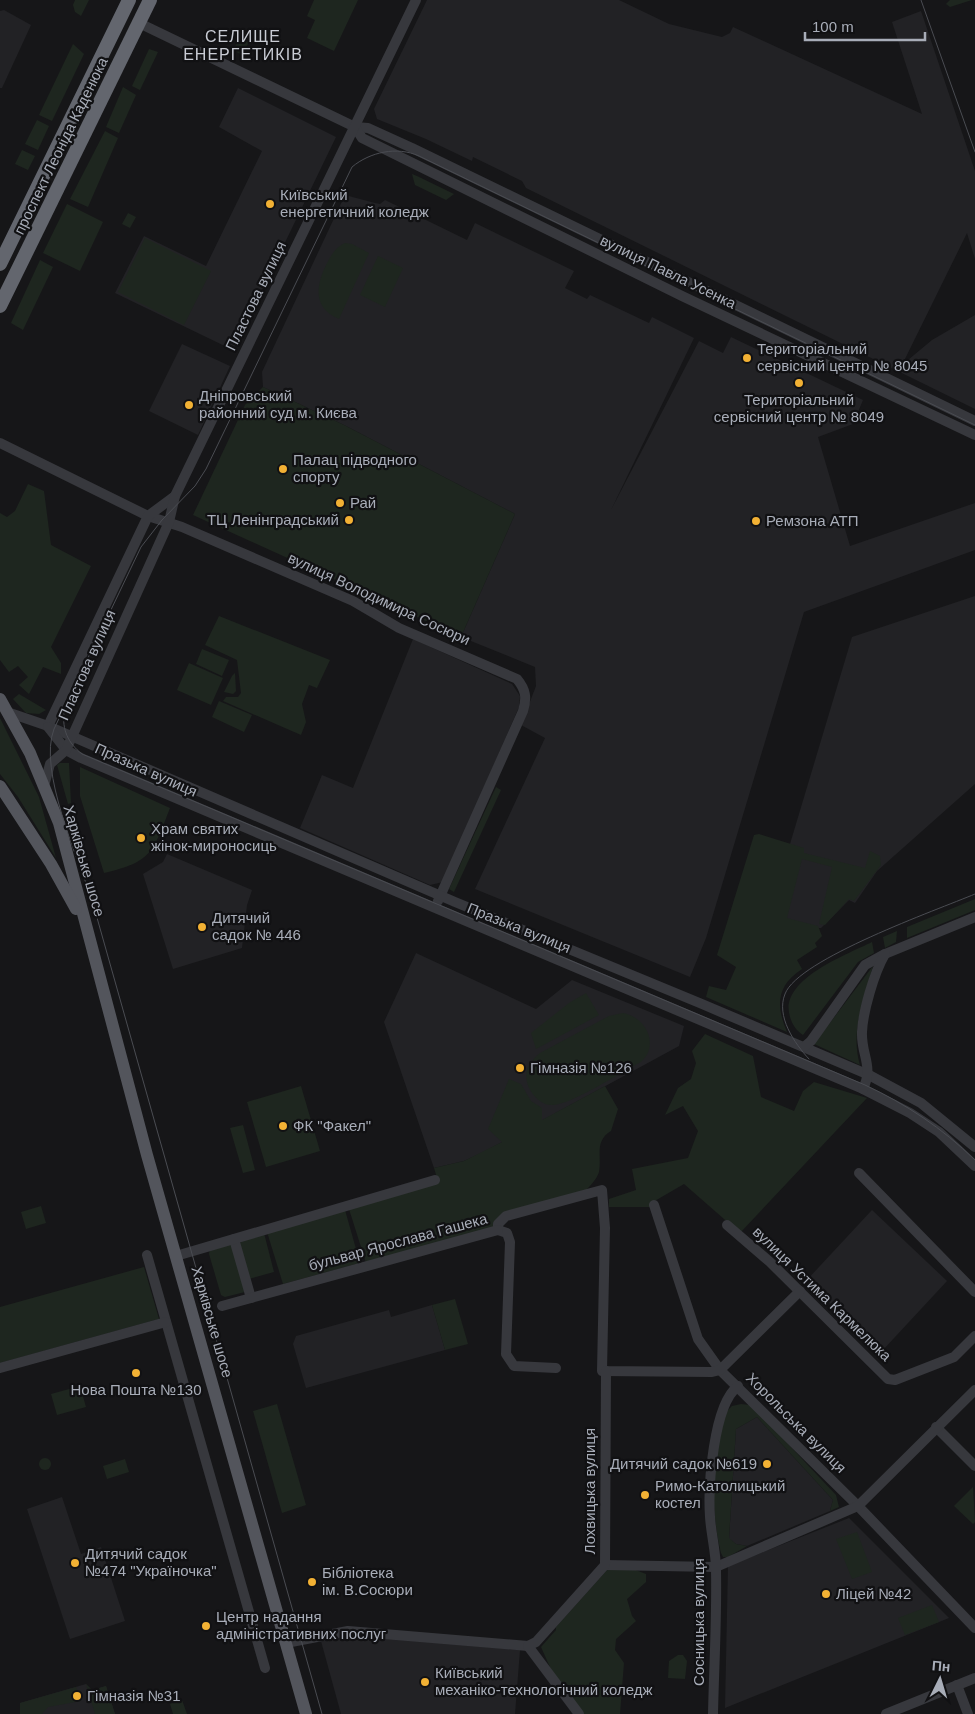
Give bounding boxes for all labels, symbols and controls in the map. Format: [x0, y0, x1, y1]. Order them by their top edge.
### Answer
scale bar [805, 10, 925, 42]
text: 100 m [812, 18, 854, 35]
district label: СЕЛИЩЕ ЕНЕРГЕТИКІВ [183, 28, 303, 63]
street label: проспект Леоніда Каденюка [10, 54, 111, 237]
place label: Київський енергетичний коледж [280, 186, 429, 220]
marker: Київський енергетичний коледж [264, 198, 276, 210]
street label: вулиця Павла Усенка [598, 231, 739, 312]
street label: Пластова вулиця [222, 238, 289, 353]
place label: Територіальний сервісний центр № 8045 [757, 340, 927, 374]
marker: Територіальний сервісний центр № 8045 [741, 352, 753, 364]
marker: Територіальний сервісний центр № 8049 [793, 377, 805, 389]
place label: Дніпровський районний суд м. Києва [199, 387, 358, 421]
place label: Територіальний сервісний центр № 8049 [714, 391, 884, 425]
marker: Дніпровський районний суд м. Києва [183, 399, 195, 411]
place label: Палац підводного спорту [293, 451, 417, 485]
marker: Палац підводного спорту [277, 463, 289, 475]
place label: Рай [350, 494, 376, 511]
marker: Рай [334, 497, 346, 509]
place label: ТЦ Ленінградський [207, 511, 339, 528]
place label: Ремзона АТП [766, 512, 858, 529]
marker: ТЦ Ленінградський [343, 514, 355, 526]
marker: Ремзона АТП [750, 515, 762, 527]
street label: вулиця Володимира Сосюри [285, 549, 473, 648]
street label: Пластова вулиця [54, 607, 119, 723]
street label: Празька вулиця [92, 739, 200, 800]
street label: Харківське шосе [60, 803, 109, 919]
place label: Храм святих жінок-мироносиць [151, 820, 277, 854]
marker: Храм святих жінок-мироносиць [135, 832, 147, 844]
street label: Празька вулиця [465, 899, 573, 956]
place label: Дитячий садок № 446 [212, 909, 301, 943]
marker: Дитячий садок № 446 [196, 921, 208, 933]
place label: Гімназія №126 [530, 1059, 632, 1076]
marker: Гімназія №126 [514, 1062, 526, 1074]
place label: ФК "Факел" [293, 1117, 371, 1134]
marker: ФК "Факел" [277, 1120, 289, 1132]
street label: бульвар Ярослава Гашека [307, 1209, 490, 1274]
street label: вулиця Устима Кармелюка [750, 1223, 896, 1365]
street label: Харківське шосе [188, 1264, 237, 1380]
marker: Нова Пошта №130 [130, 1367, 142, 1379]
street label: Хорольська вулиця [743, 1369, 850, 1476]
place label: Нова Пошта №130 [71, 1381, 201, 1398]
street label: Лохвицька вулиця [581, 1428, 598, 1554]
place label: Дитячий садок №619 [610, 1455, 757, 1472]
marker: Дитячий садок №619 [761, 1458, 773, 1470]
place label: Римо-Католицький костел [655, 1477, 785, 1511]
marker: Римо-Католицький костел [639, 1489, 651, 1501]
place label: Дитячий садок №474 "Україночка" [85, 1545, 217, 1579]
marker: Дитячий садок №474 "Україночка" [69, 1557, 81, 1569]
street label: Сосницька вулиця [690, 1558, 707, 1686]
place label: Бібліотека ім. В.Сосюри [322, 1564, 413, 1598]
marker: Бібліотека ім. В.Сосюри [306, 1576, 318, 1588]
place label: Ліцей №42 [836, 1585, 911, 1602]
marker: Ліцей №42 [820, 1588, 832, 1600]
place label: Центр надання адміністративних послуг [216, 1608, 387, 1642]
marker: Центр надання адміністративних послуг [200, 1620, 212, 1632]
north arrow [915, 1654, 965, 1704]
text: Пн [931, 1657, 951, 1675]
place label: Київський механіко-технологічний коледж [435, 1664, 653, 1698]
marker: Київський механіко-технологічний коледж [419, 1676, 431, 1688]
place label: Гімназія №31 [87, 1687, 181, 1704]
marker: Гімназія №31 [71, 1690, 83, 1702]

